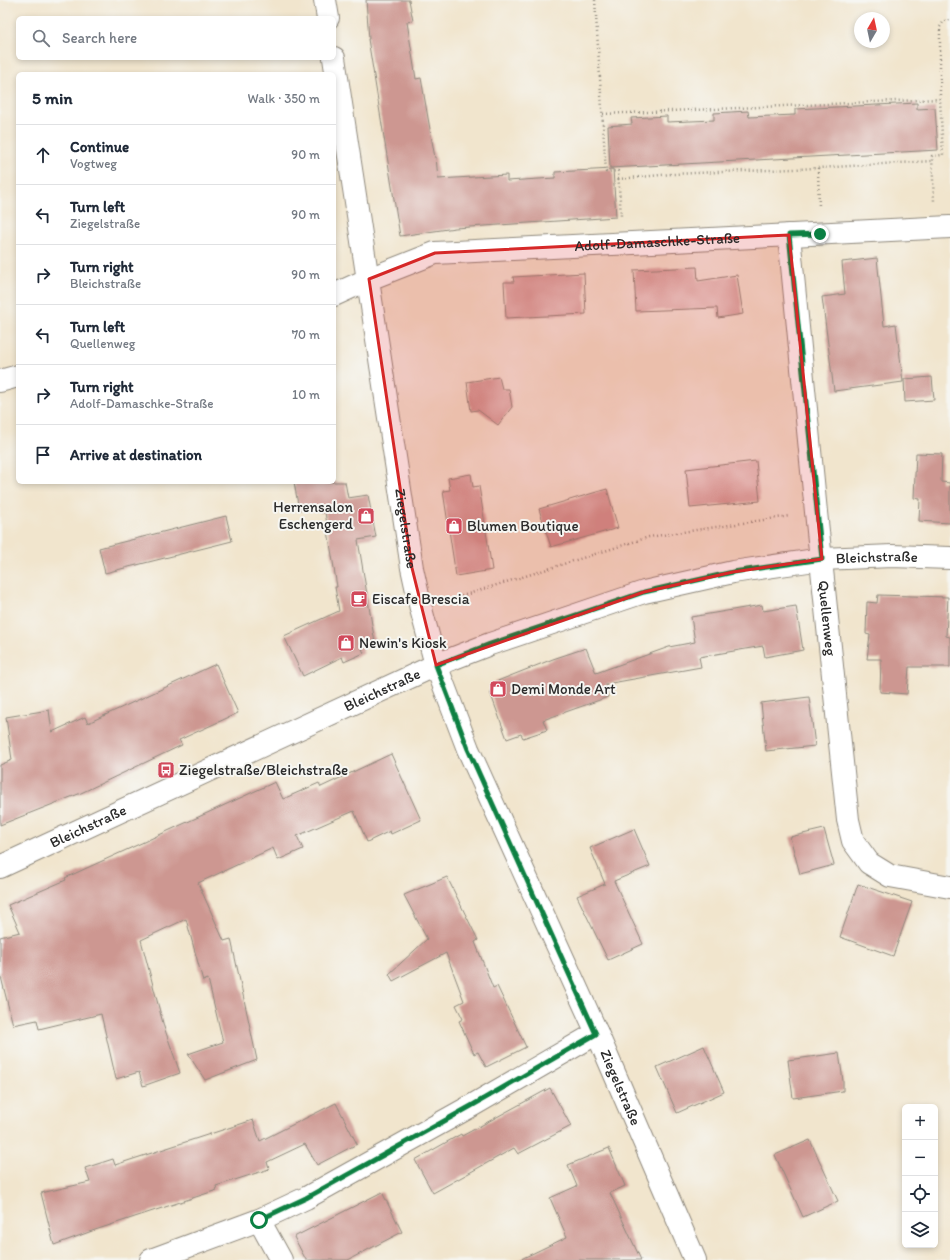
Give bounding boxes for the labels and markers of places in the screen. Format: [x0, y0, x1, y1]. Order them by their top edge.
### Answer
place label: Herrensalon Eschengerd [273, 498, 354, 533]
shop icon: Herrensalon Eschengerd [356, 506, 376, 526]
shop icon: Blumen Boutique [444, 516, 464, 536]
place label: Blumen Boutique [467, 517, 579, 535]
cafe icon: Eiscafe Brescia [349, 589, 369, 609]
place label: Eiscafe Brescia [372, 590, 470, 608]
shop icon: Newin's Kiosk [336, 633, 356, 653]
place label: Newin's Kiosk [359, 634, 447, 652]
shop icon: Demi Monde Art [488, 679, 508, 699]
place label: Demi Monde Art [511, 680, 616, 698]
bus stop icon: Ziegelstraße/Bleichstraße [156, 760, 176, 780]
place label: Ziegelstraße/Bleichstraße [179, 761, 348, 779]

